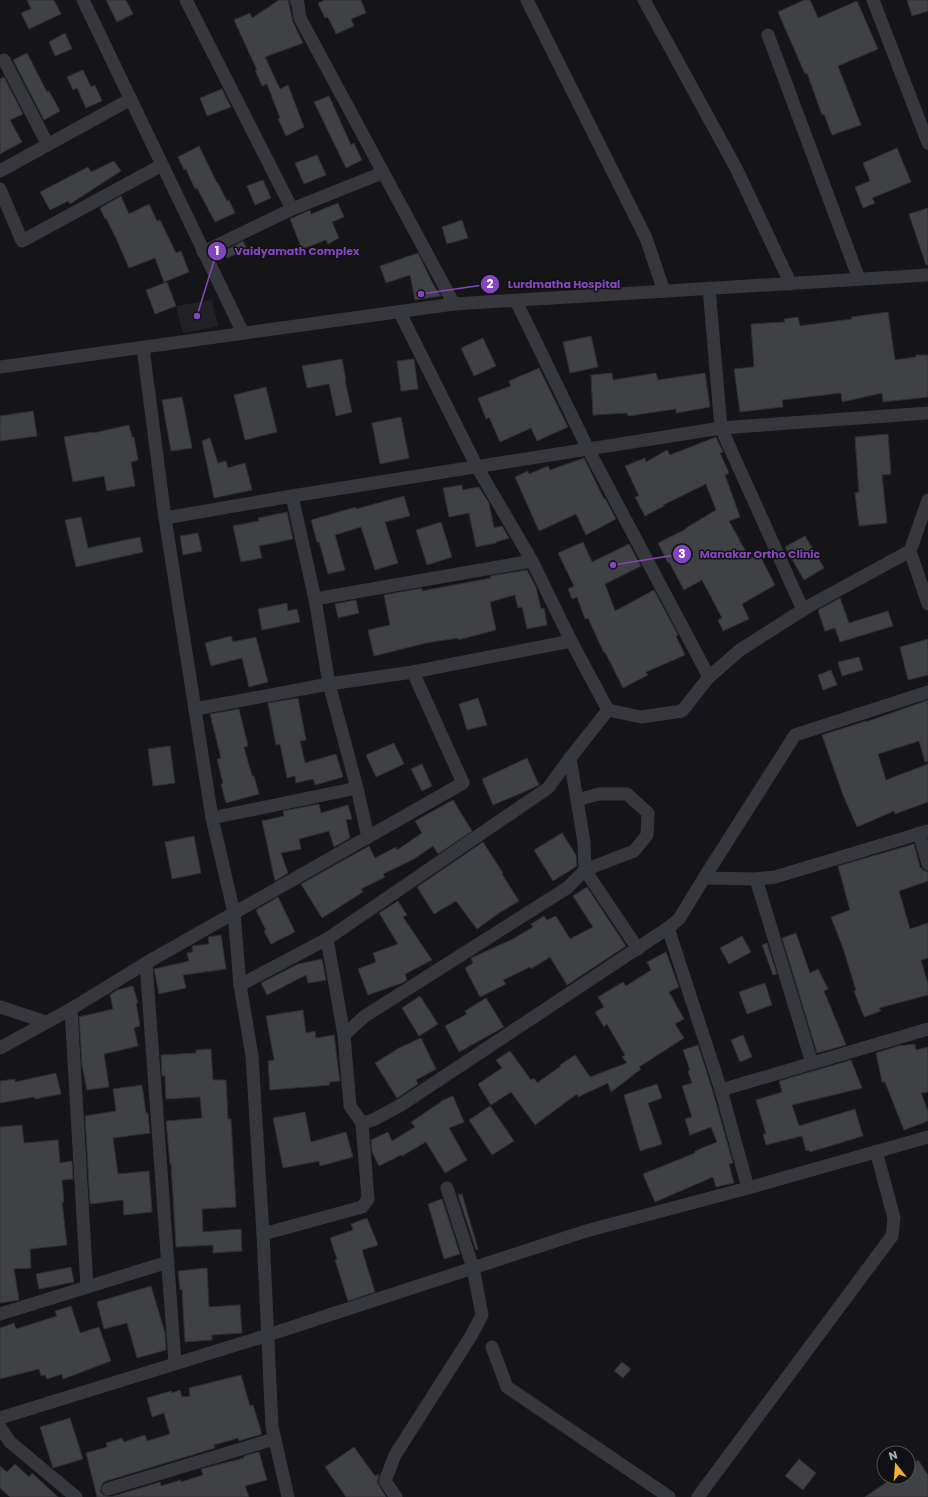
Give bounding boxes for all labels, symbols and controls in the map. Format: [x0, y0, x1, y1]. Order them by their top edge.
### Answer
callout: Vaidyamath Complex [207, 239, 368, 262]
text: 1 [215, 242, 219, 259]
text: Vaidyamath Complex [235, 243, 360, 259]
callout: Lurdmatha Hospital [480, 273, 629, 296]
text: 2 [487, 275, 494, 292]
text: Lurdmatha Hospital [508, 276, 620, 292]
callout: Manakar Ortho Clinic [672, 542, 828, 565]
text: 3 [678, 545, 686, 562]
text: Manakar Ortho Clinic [700, 546, 821, 562]
north arrow [876, 1445, 916, 1485]
text: N [887, 1447, 899, 1464]

